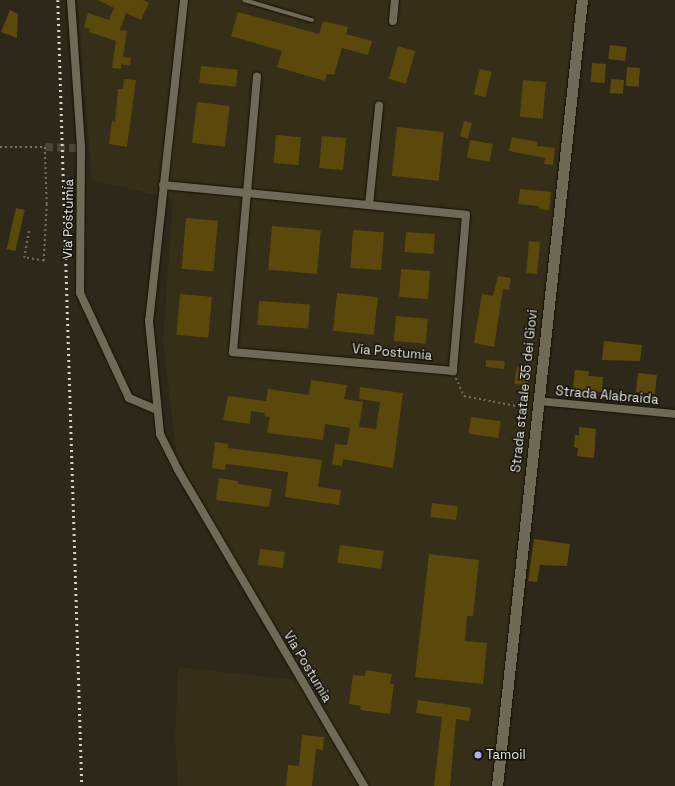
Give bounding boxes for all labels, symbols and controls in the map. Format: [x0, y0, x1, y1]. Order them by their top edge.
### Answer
street label: Via Postumia [61, 179, 77, 259]
street label: Strada statale 35 dei Giovi [509, 309, 541, 473]
street label: Via Postumia [351, 342, 433, 364]
street label: Strada Alabraida [555, 384, 659, 408]
street label: Via Postumia [280, 629, 334, 705]
place label: Tamoil [486, 747, 526, 763]
marker: Tamoil [473, 750, 483, 760]

